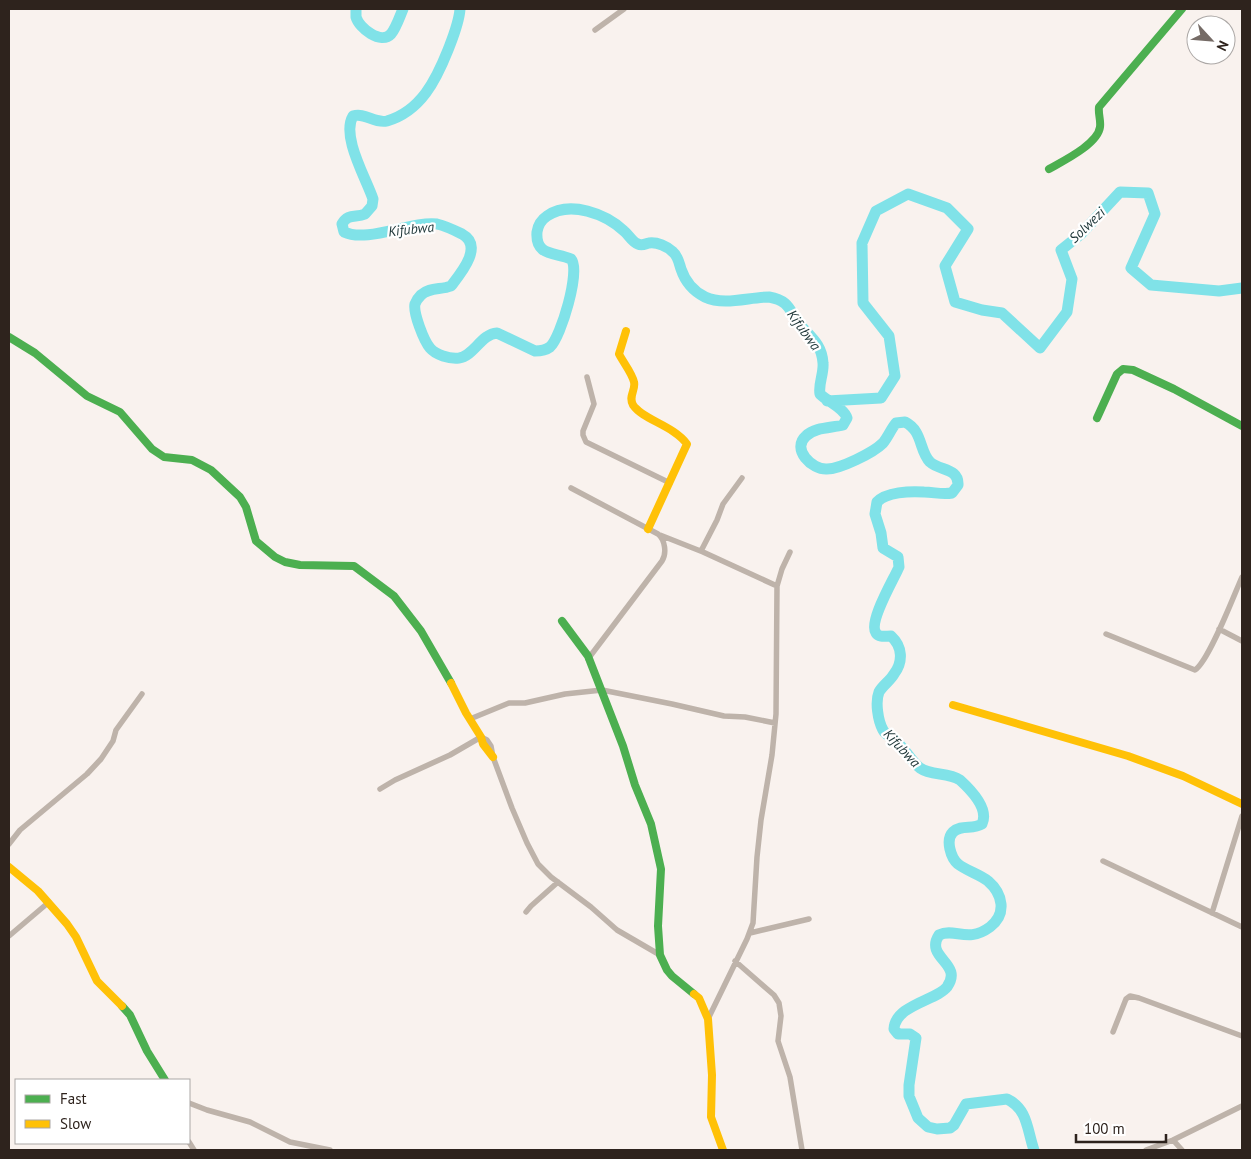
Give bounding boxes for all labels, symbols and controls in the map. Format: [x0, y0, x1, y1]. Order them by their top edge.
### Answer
north arrow [1186, 15, 1236, 65]
text: N [1213, 38, 1233, 54]
water label: Solwezi [1065, 203, 1109, 247]
water label: Kifubwa [387, 218, 435, 240]
water label: Kifubwa [783, 306, 825, 354]
water label: Kifubwa [880, 725, 924, 771]
legend [15, 1079, 190, 1144]
text: Fast [60, 1089, 87, 1108]
scale bar [1076, 1112, 1166, 1144]
text: Slow [60, 1114, 91, 1133]
text: 100 m [1084, 1119, 1125, 1138]

